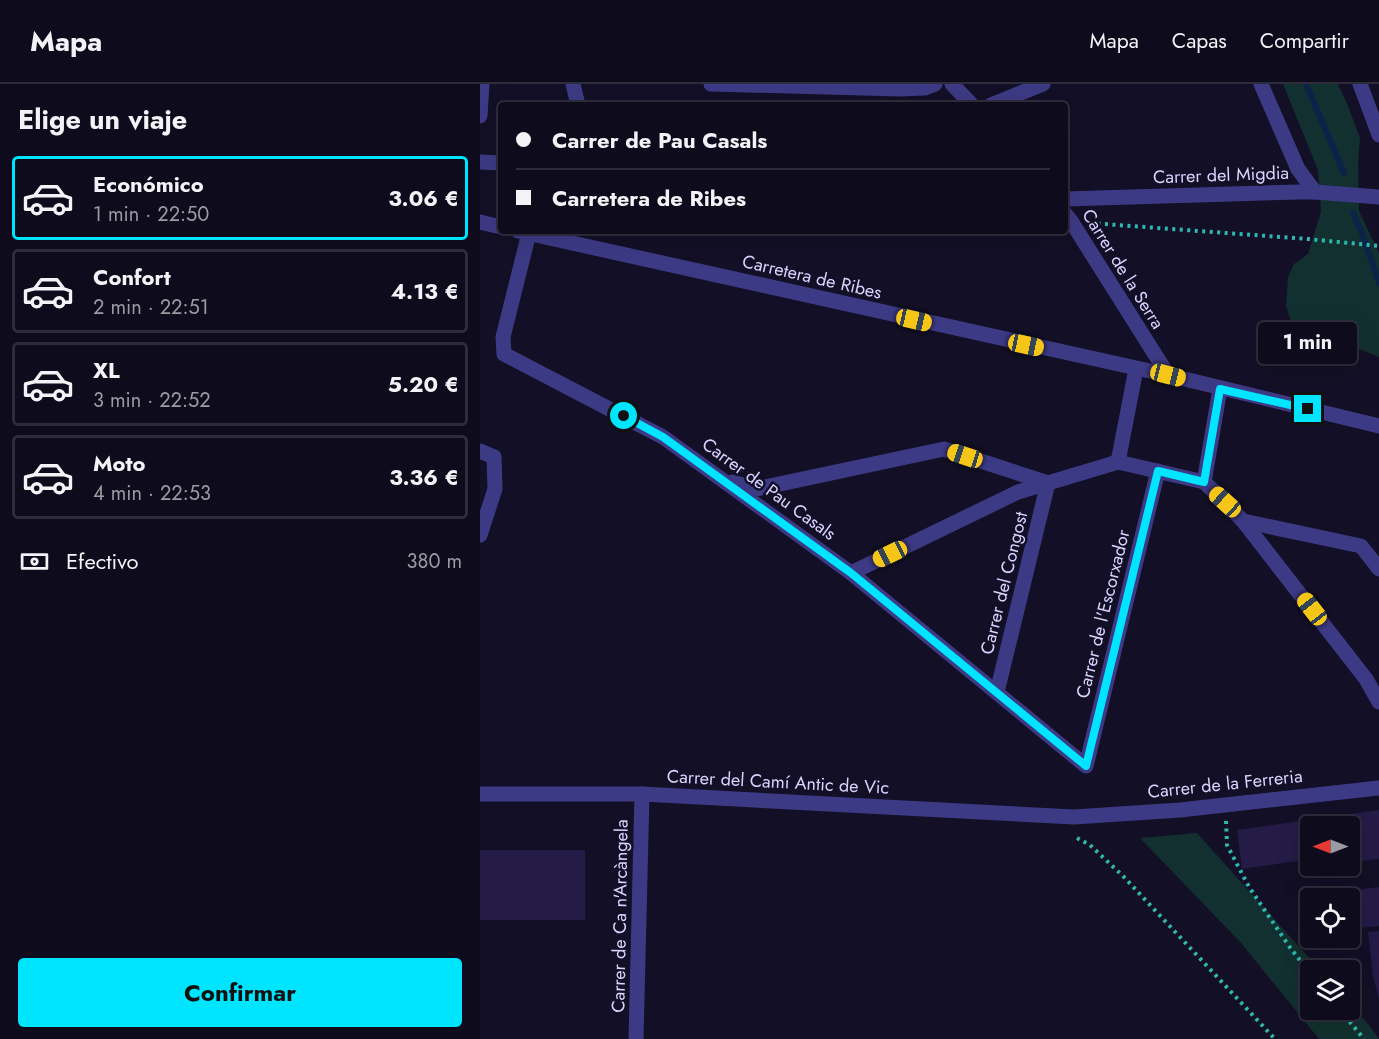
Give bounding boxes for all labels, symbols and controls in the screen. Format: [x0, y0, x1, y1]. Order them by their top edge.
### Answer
text: Mapa [30, 21, 102, 62]
text: Mapa [1090, 26, 1139, 56]
text: Capas [1172, 26, 1227, 56]
text: Compartir [1260, 26, 1349, 56]
text: Elige un viaje [18, 100, 187, 139]
text: Carrer de Pau Casals [552, 124, 767, 156]
street label: Carrer del Migdia [1153, 160, 1289, 190]
text: Económico [93, 168, 204, 200]
icon: car [21, 171, 75, 225]
text: 3.06 € [388, 182, 459, 214]
text: Carretera de Ribes [552, 182, 746, 214]
text: 1 min · 22:50 [93, 200, 209, 229]
street label: Carrer de la Serra [1076, 204, 1170, 334]
street label: Carretera de Ribes [740, 248, 884, 306]
text: Confort [93, 261, 171, 293]
icon: car [21, 264, 75, 318]
text: 4.13 € [391, 275, 459, 307]
text: 2 min · 22:51 [93, 293, 209, 322]
car [894, 307, 934, 333]
callout: 1 min [1258, 322, 1358, 364]
text: 1 min [1283, 328, 1332, 357]
car [1007, 332, 1045, 358]
text: XL [93, 354, 120, 386]
icon: car [21, 357, 75, 411]
car [1148, 362, 1188, 388]
text: 5.20 € [388, 368, 459, 400]
text: 3 min · 22:52 [93, 386, 211, 415]
route end [1294, 395, 1321, 422]
route start [610, 402, 637, 429]
street label: Carrer de Pau Casals [697, 431, 841, 547]
car [945, 442, 985, 470]
text: Moto [93, 447, 146, 479]
icon: car [21, 450, 75, 504]
text: 3.36 € [389, 461, 459, 493]
text: 4 min · 22:53 [93, 479, 211, 508]
car [1206, 483, 1244, 521]
street label: Carrer del Congost [974, 508, 1034, 657]
street label: Carrer de l'Escorxador [1069, 526, 1137, 701]
car [870, 538, 910, 570]
icon: cash [18, 545, 51, 578]
text: Efectivo [66, 545, 139, 577]
text: 380 m [407, 547, 462, 576]
car [1294, 589, 1330, 629]
street label: Carrer del Camí Antic de Vic [666, 763, 890, 801]
street label: Carrer de la Ferreria [1146, 763, 1304, 805]
north arrow [1300, 816, 1360, 876]
map controls [1300, 816, 1360, 1020]
street label: Carrer de Ca n'Arcàngela [605, 819, 635, 1013]
button: locate [1300, 888, 1360, 948]
button: Confirmar [18, 958, 462, 1027]
button: layers [1300, 960, 1360, 1020]

